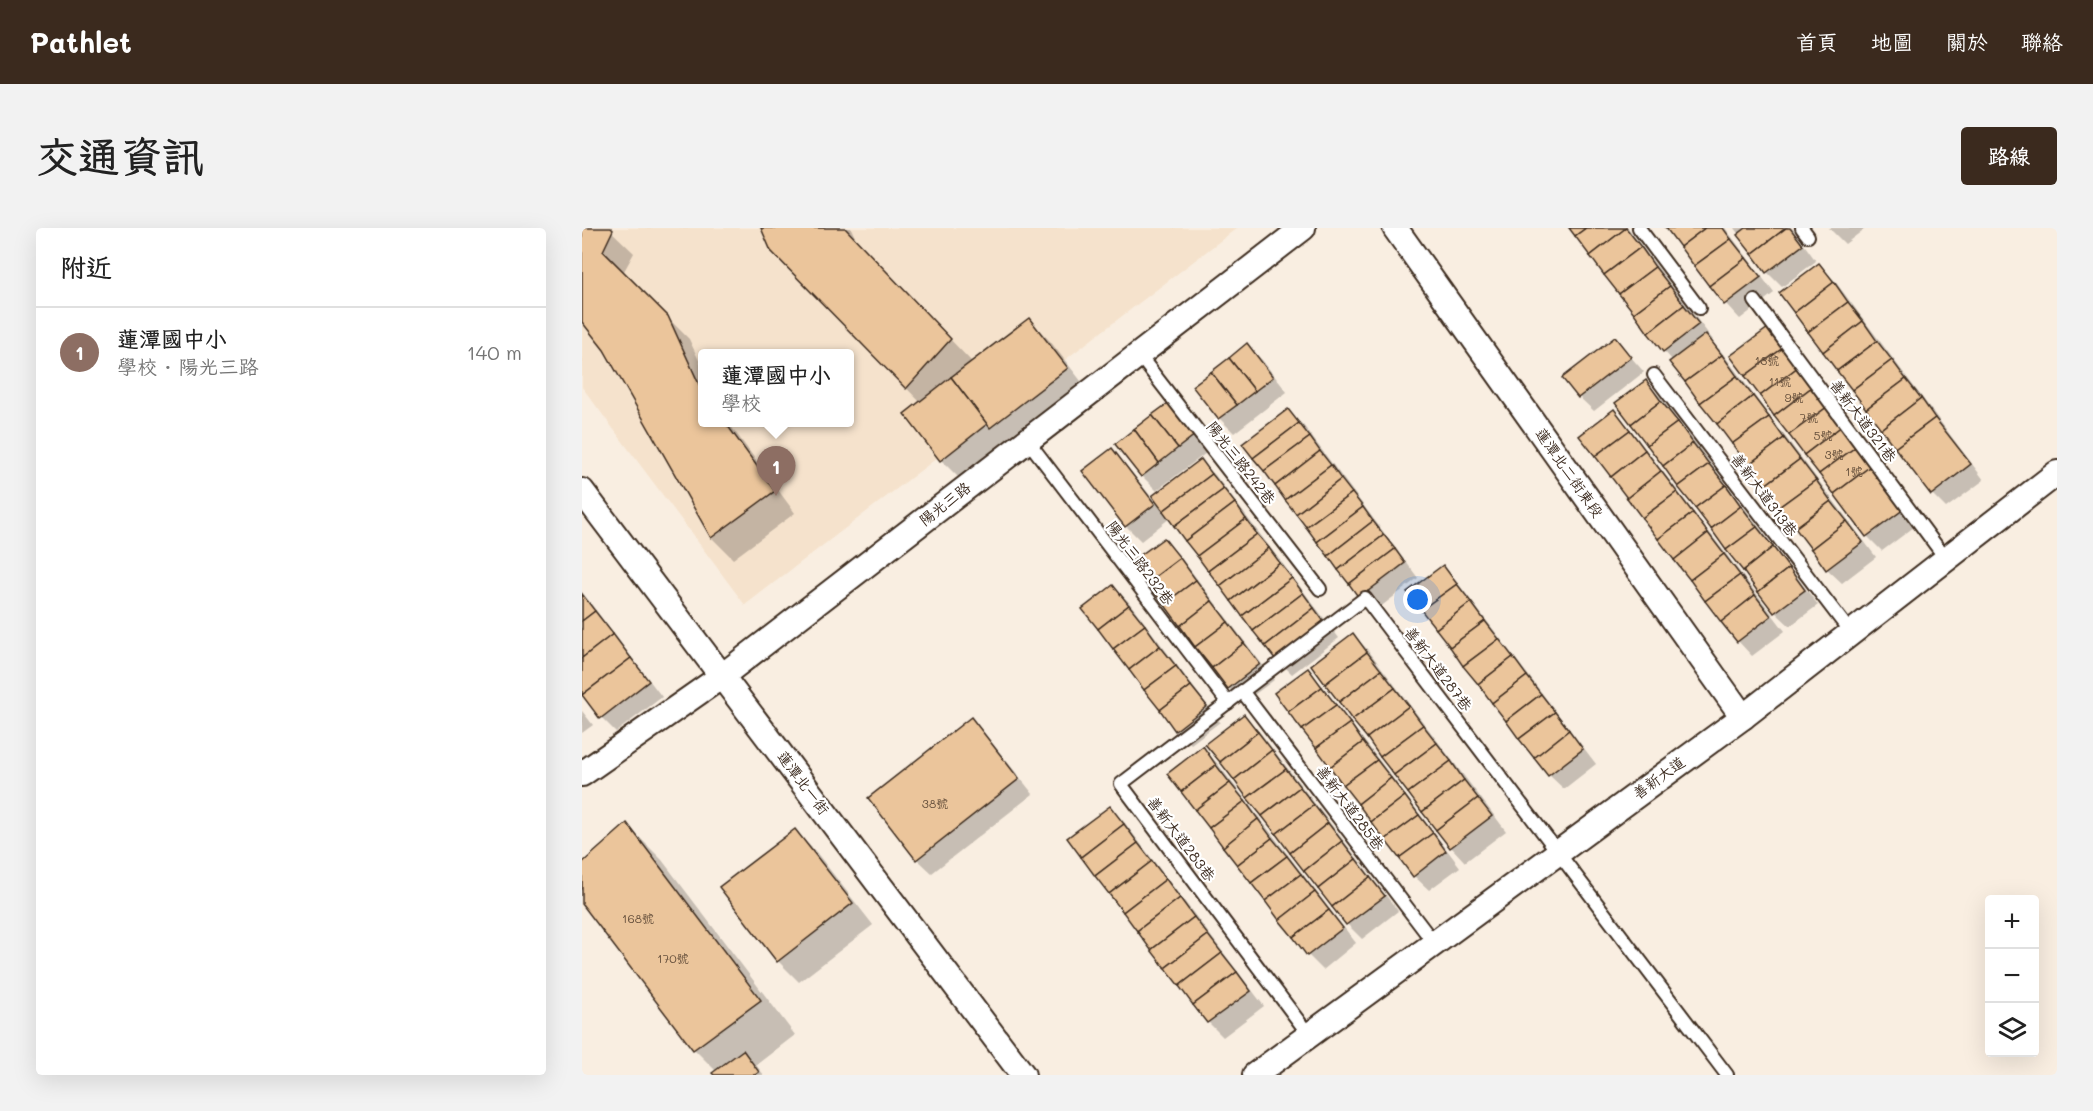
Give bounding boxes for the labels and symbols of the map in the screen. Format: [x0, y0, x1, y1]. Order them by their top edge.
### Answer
house number: 13號 [1755, 352, 1779, 368]
house number: 11號 [1769, 373, 1791, 389]
street label: 善新大道321巷 [1826, 375, 1902, 466]
house number: 9號 [1784, 389, 1804, 405]
house number: 7號 [1800, 409, 1818, 425]
street label: 陽光三路242巷 [1203, 417, 1281, 508]
street label: 蓮潭北二街東段 [1532, 424, 1608, 521]
house number: 5號 [1814, 427, 1833, 443]
pin: 1 [756, 446, 796, 496]
house number: 3號 [1824, 446, 1844, 462]
street label: 善新大道313巷 [1727, 449, 1803, 540]
house number: 1號 [1845, 463, 1863, 479]
street label: 陽光三路 [915, 477, 974, 530]
street label: 陽光三路232巷 [1103, 516, 1179, 609]
your location [1403, 585, 1432, 614]
street label: 善新大道287巷 [1400, 622, 1477, 715]
street label: 蓮潭北一街 [773, 746, 834, 818]
street label: 善新大道 [1628, 751, 1689, 803]
street label: 善新大道285巷 [1312, 761, 1389, 854]
street label: 善新大道283巷 [1143, 792, 1220, 885]
house number: 38號 [922, 795, 948, 811]
house number: 168號 [622, 910, 654, 926]
house number: 170號 [657, 950, 689, 966]

